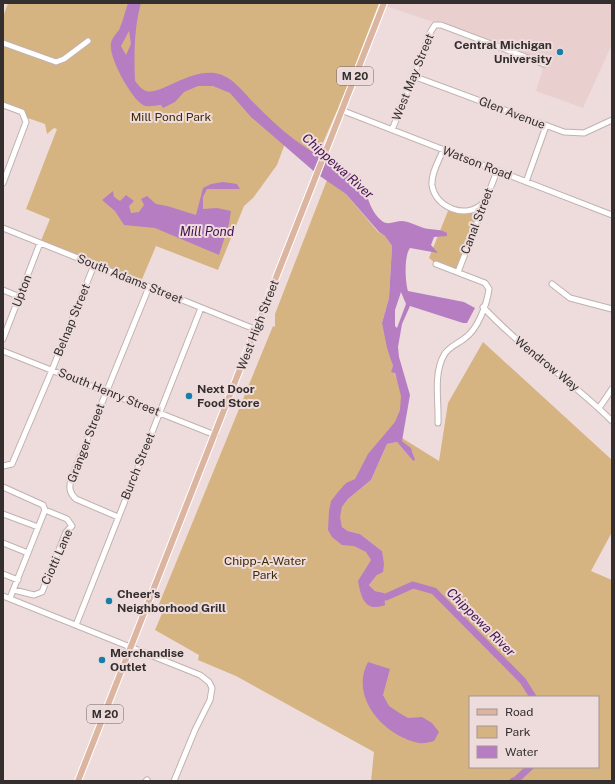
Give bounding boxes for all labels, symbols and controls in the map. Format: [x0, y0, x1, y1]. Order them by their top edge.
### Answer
street label: West May Street [389, 31, 437, 123]
place label: Central Michigan University [454, 38, 552, 66]
marker: Central Michigan University [555, 47, 565, 57]
road number: M 20 [337, 67, 373, 85]
street label: Glen Avenue [477, 94, 547, 132]
park label: Mill Pond Park [131, 110, 212, 124]
water label: Chippewa River [299, 130, 377, 202]
street label: Watson Road [440, 143, 514, 183]
street label: Canal Street [458, 186, 496, 256]
water label: Mill Pond [180, 224, 235, 239]
street label: South Adams Street [75, 251, 185, 307]
street label: Upton [9, 273, 35, 309]
street label: West High Street [234, 278, 282, 372]
street label: Belnap Street [51, 281, 93, 358]
street label: Wendrow Way [512, 334, 583, 395]
street label: South Henry Street [56, 365, 162, 419]
place label: Next Door Food Store [197, 382, 260, 410]
marker: Next Door Food Store [184, 391, 194, 401]
street label: Granger Street [64, 401, 108, 485]
street label: Burch Street [118, 430, 158, 502]
street label: Ciotti Lane [39, 527, 76, 587]
park label: Chipp-A-Water Park [224, 554, 306, 582]
water label: Chippewa River [444, 585, 518, 659]
place label: Cheer's Neighborhood Grill [117, 587, 226, 615]
marker: Cheer's Neighborhood Grill [104, 596, 114, 606]
place label: Merchandise Outlet [110, 646, 184, 674]
marker: Merchandise Outlet [97, 655, 107, 665]
legend [469, 696, 599, 768]
road number: M 20 [87, 705, 123, 723]
text: Road [505, 705, 533, 719]
text: Park [505, 725, 531, 739]
text: Water [505, 745, 539, 759]

